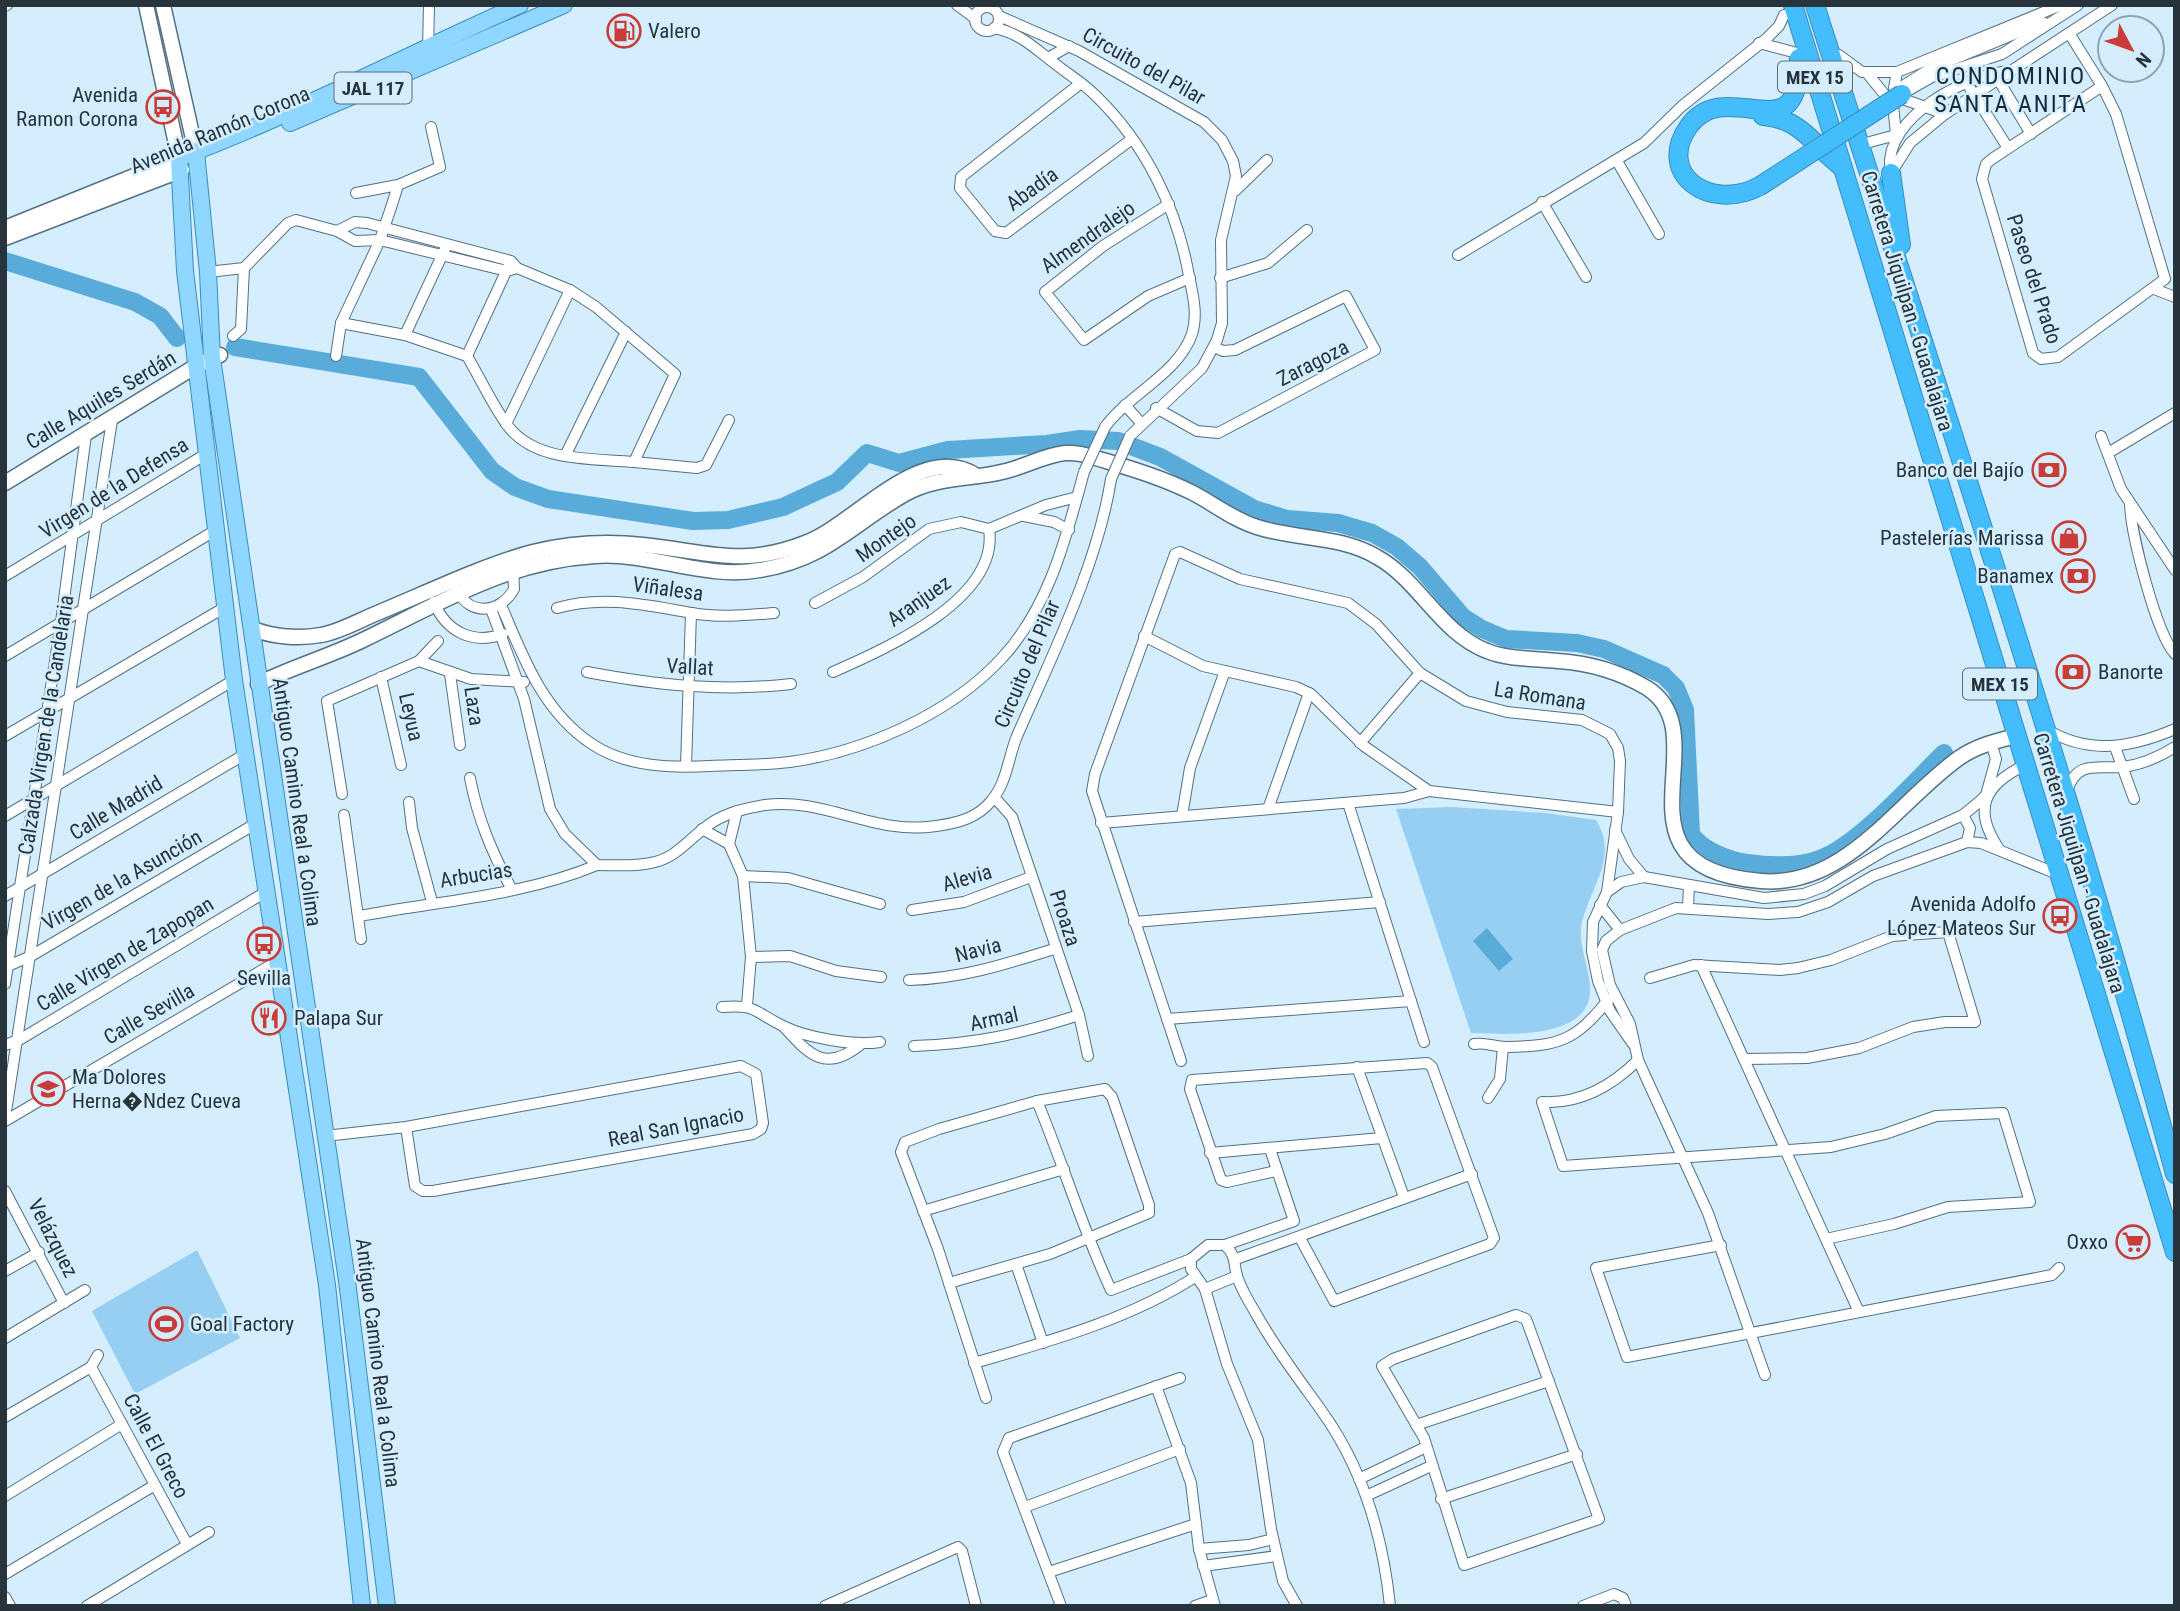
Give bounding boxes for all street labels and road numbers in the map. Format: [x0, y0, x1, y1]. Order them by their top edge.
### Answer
street label: Circuito del Pilar [1078, 22, 1210, 110]
road number: MEX 15 [1778, 61, 1852, 92]
road number: JAL 117 [334, 72, 412, 104]
street label: Avenida Ramón Corona [127, 81, 313, 179]
street label: Abadía [1002, 162, 1062, 216]
street label: Carretera Jiquilpan - Guadalajara [1856, 168, 1958, 434]
street label: Almendralejo [1036, 196, 1140, 278]
street label: Paseo del Prado [2002, 211, 2066, 347]
street label: Zaragoza [1273, 335, 1353, 391]
street label: Calle Aquiles Serdán [22, 346, 180, 454]
street label: Virgen de la Defensa [35, 433, 193, 543]
street label: Montejo [851, 509, 921, 567]
street label: Aranjuez [883, 570, 955, 632]
street label: Viñalesa [631, 572, 705, 606]
street label: Calzada Virgen de la Candelaria [14, 593, 78, 857]
street label: Circuito del Pilar [989, 596, 1065, 732]
street label: Vallat [666, 654, 714, 680]
road number: MEX 15 [1963, 668, 2037, 699]
street label: Antiguo Camino Real a Colima [268, 676, 326, 928]
street label: La Romana [1492, 677, 1588, 715]
street label: Laza [459, 685, 489, 727]
street label: Leyua [394, 691, 428, 743]
street label: Carretera Jiquilpan - Guadalajara [2028, 730, 2130, 996]
street label: Calle Madrid [65, 771, 167, 845]
street label: Virgen de la Asunción [38, 825, 206, 935]
street label: Arbucias [438, 857, 514, 893]
street label: Alevia [939, 860, 995, 896]
street label: Proaza [1045, 887, 1085, 949]
street label: Calle Virgen de Zapopan [32, 892, 218, 1016]
street label: Navia [952, 933, 1004, 967]
street label: Calle Sevilla [100, 979, 198, 1049]
street label: Armal [967, 1002, 1021, 1036]
street label: Real San Ignacio [606, 1102, 746, 1152]
street label: Velázquez [23, 1195, 83, 1281]
street label: Antiguo Camino Real a Colima [351, 1237, 405, 1489]
street label: Calle El Greco [118, 1390, 194, 1502]

